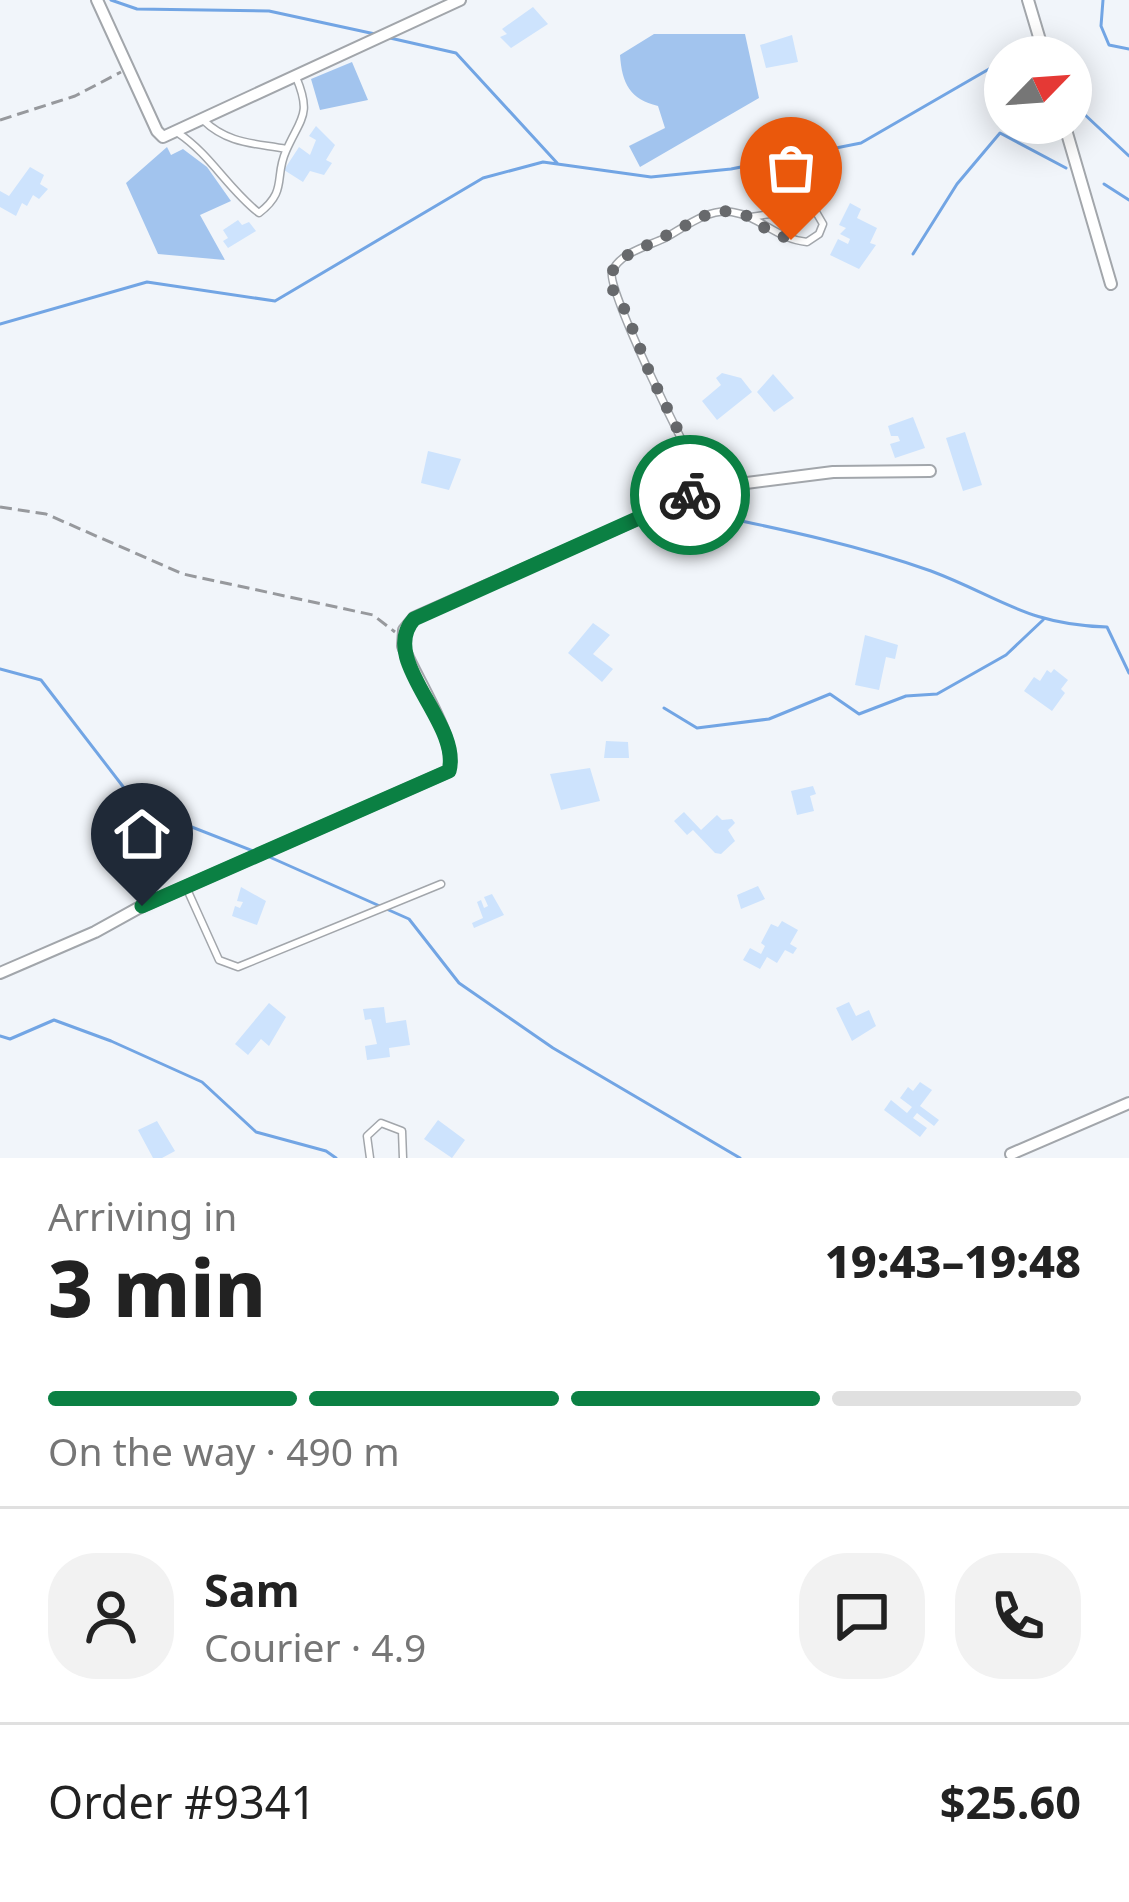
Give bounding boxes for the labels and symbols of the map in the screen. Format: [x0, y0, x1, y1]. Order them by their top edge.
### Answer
north arrow [984, 36, 1092, 144]
pin [740, 117, 842, 240]
courier [630, 435, 750, 555]
pin [91, 783, 193, 906]

